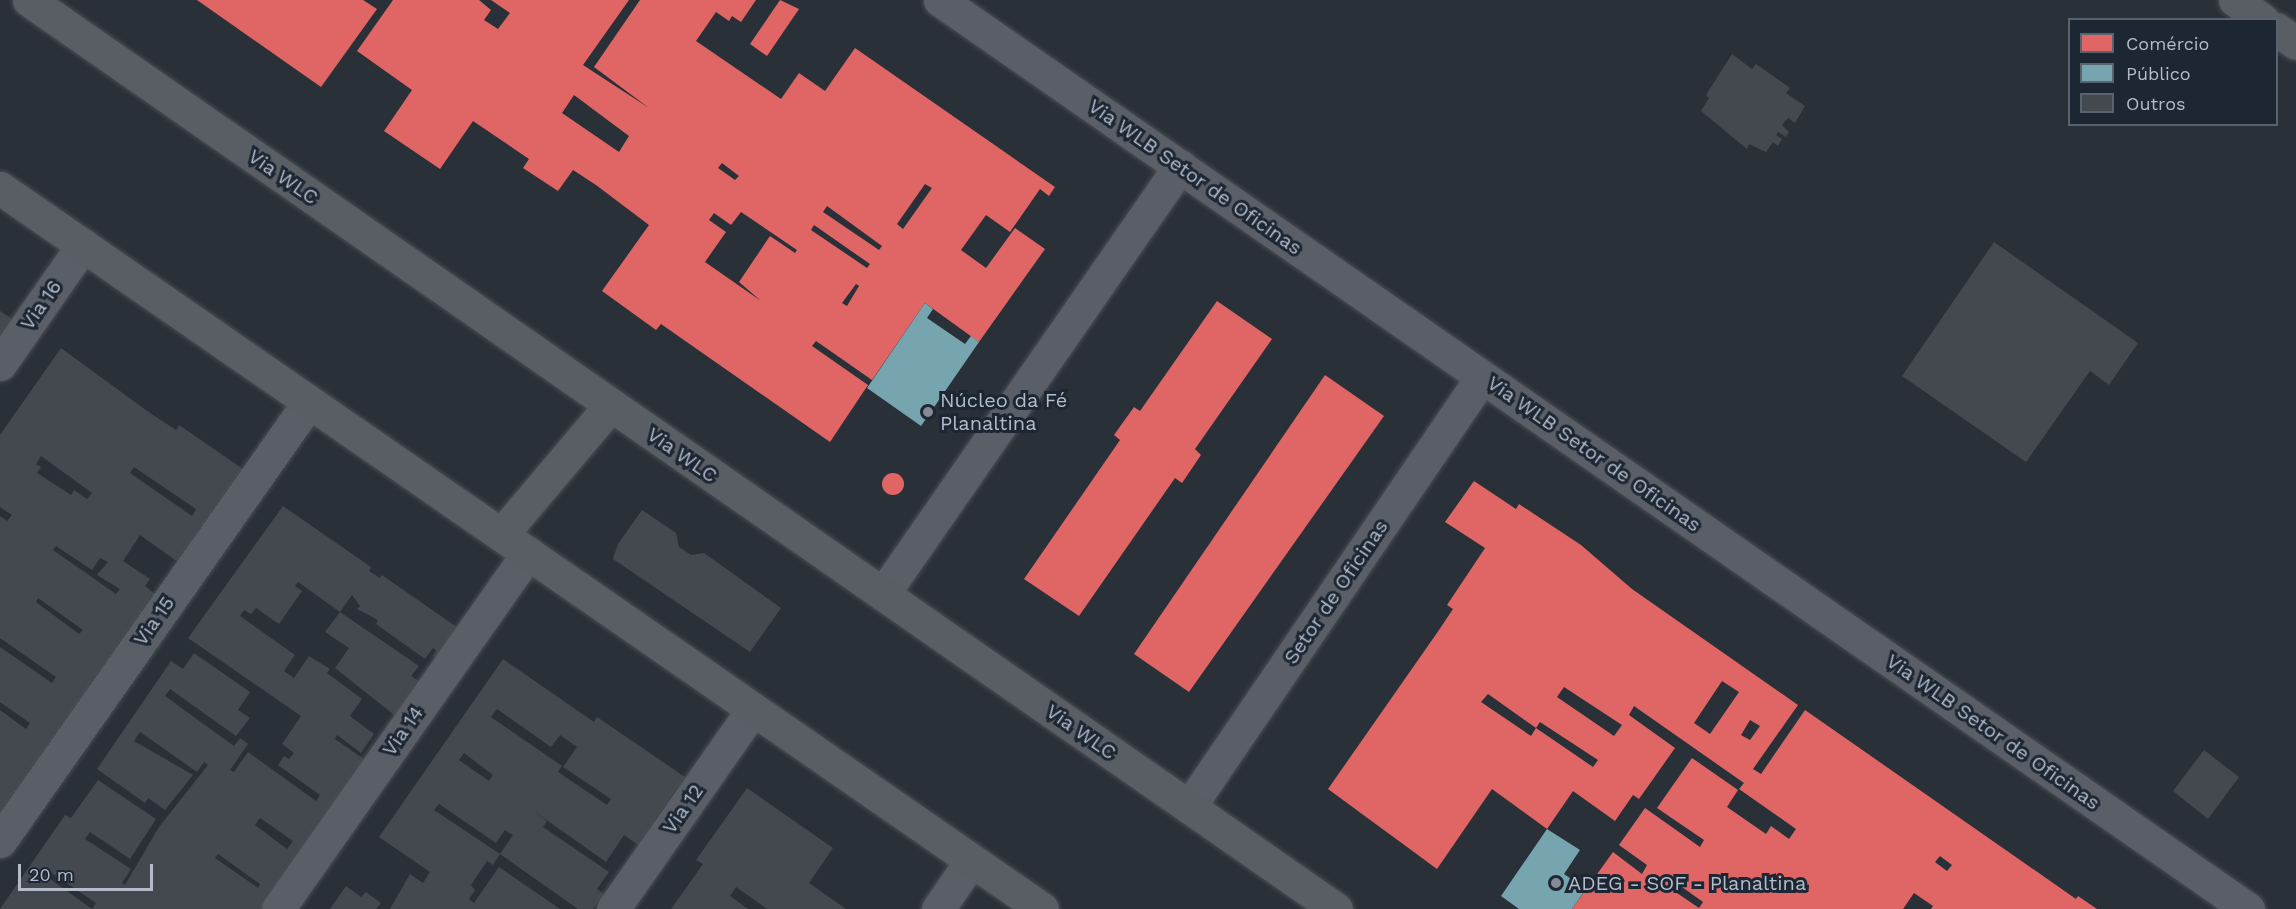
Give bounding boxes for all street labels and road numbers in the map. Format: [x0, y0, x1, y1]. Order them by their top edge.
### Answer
street label: Via WLB Setor de Oficinas [1083, 94, 1307, 260]
street label: Via WLC [243, 144, 323, 210]
street label: Via 16 [15, 275, 67, 335]
street label: Via WLB Setor de Oficinas [1482, 371, 1706, 537]
street label: Via WLC [642, 422, 722, 488]
street label: Setor de Oficinas [1279, 515, 1393, 669]
street label: Via 15 [128, 591, 180, 651]
street label: Via WLB Setor de Oficinas [1881, 649, 2105, 815]
street label: Via WLC [1041, 699, 1121, 765]
street label: Via 14 [377, 701, 429, 761]
street label: Via 12 [657, 779, 709, 839]

